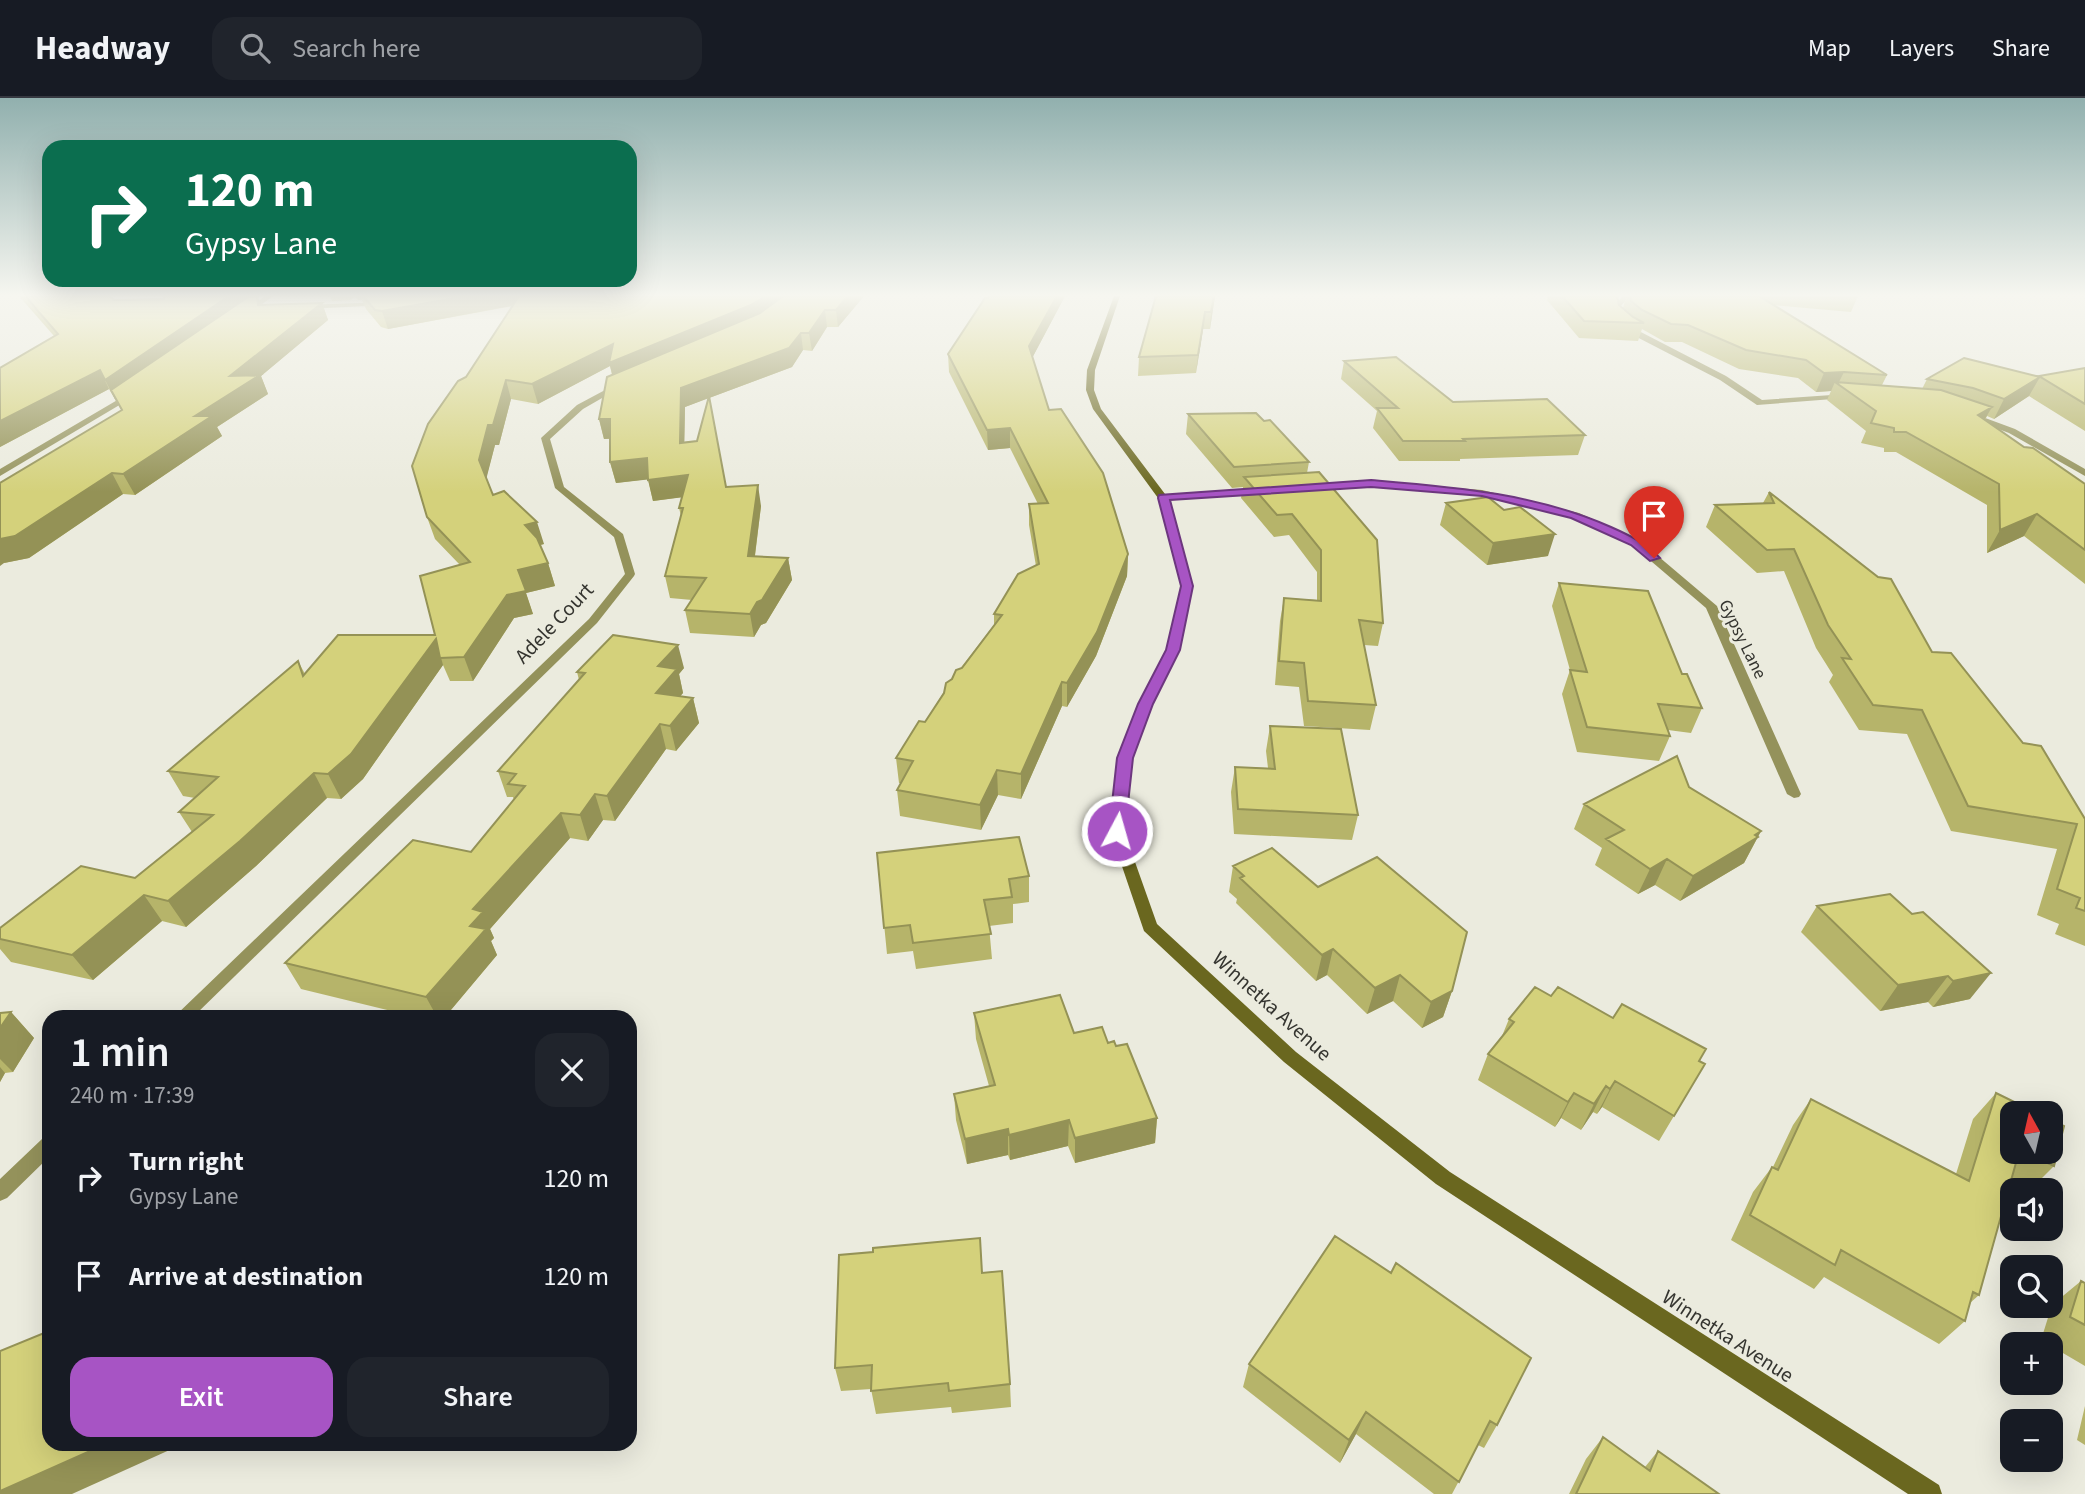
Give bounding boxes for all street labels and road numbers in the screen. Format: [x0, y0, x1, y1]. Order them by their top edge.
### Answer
street label: Adele Court [508, 576, 600, 670]
street label: Gypsy Lane [1713, 595, 1773, 683]
street label: Winnetka Avenue [1206, 944, 1338, 1068]
street label: Winnetka Avenue [1656, 1282, 1800, 1390]

